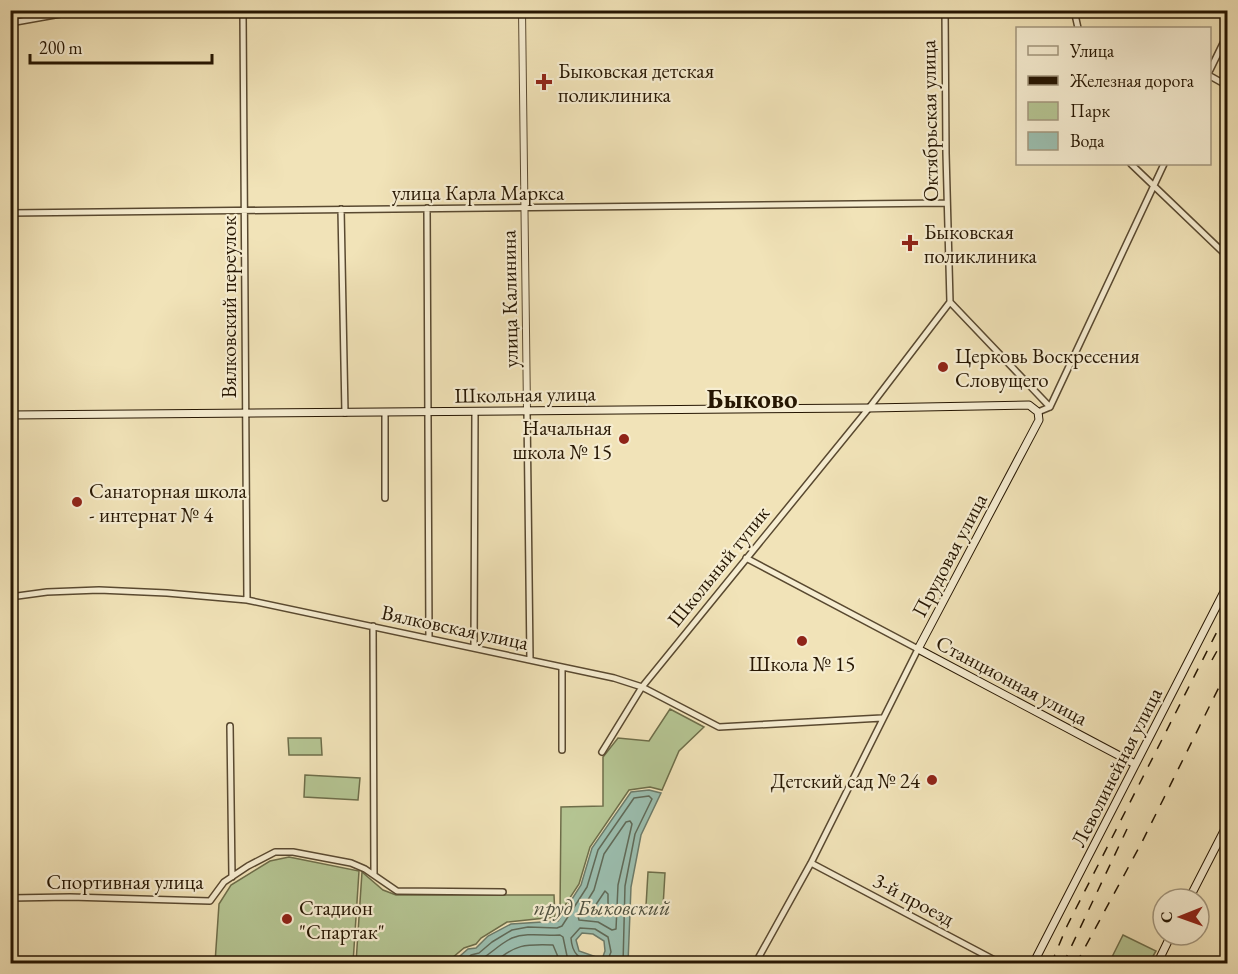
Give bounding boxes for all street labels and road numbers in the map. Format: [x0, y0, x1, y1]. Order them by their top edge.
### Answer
street label: Октябрьская улица [914, 39, 944, 202]
street label: улица Карла Маркса [392, 179, 565, 206]
street label: Вялковский переулок [215, 216, 242, 398]
street label: улица Калинина [494, 229, 524, 368]
street label: Школьная улица [454, 379, 597, 409]
street label: Прудовая улица [905, 488, 993, 622]
street label: Школьный тупик [661, 500, 775, 632]
street label: Вялковская улица [379, 598, 532, 656]
street label: Станционная улица [931, 629, 1093, 732]
street label: Леволинейная улица [1064, 682, 1168, 851]
street label: 3-й проезд [869, 866, 960, 932]
street label: Спортивная улица [46, 868, 204, 895]

